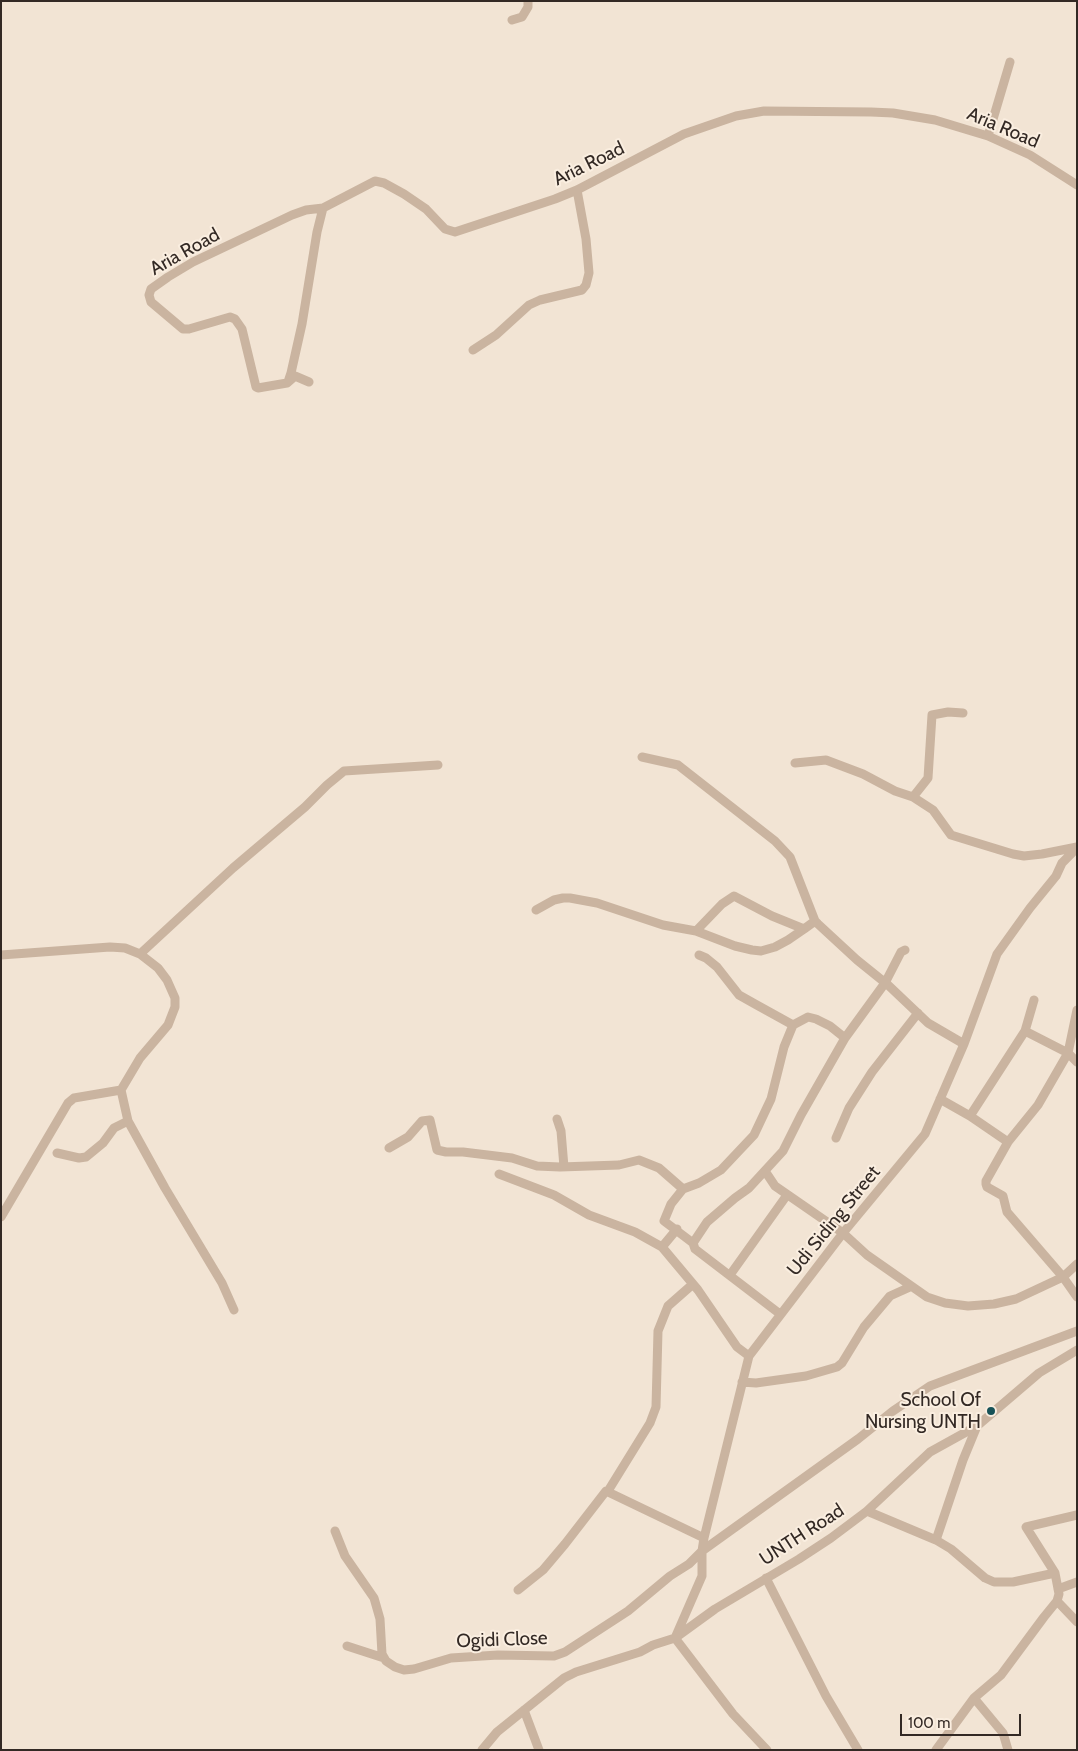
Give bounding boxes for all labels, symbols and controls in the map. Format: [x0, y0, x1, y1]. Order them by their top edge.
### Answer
street label: Aria Road [963, 103, 1043, 153]
street label: Aria Road [550, 137, 628, 191]
street label: Aria Road [146, 224, 224, 280]
street label: Udi Siding Street [783, 1161, 885, 1281]
place label: School Of Nursing UNTH [865, 1389, 981, 1433]
marker: School Of Nursing UNTH [985, 1405, 997, 1417]
street label: UNTH Road [755, 1499, 849, 1571]
street label: Ogidi Close [456, 1627, 548, 1653]
scale bar [903, 1704, 1024, 1736]
text: 100 m [908, 1714, 950, 1732]

